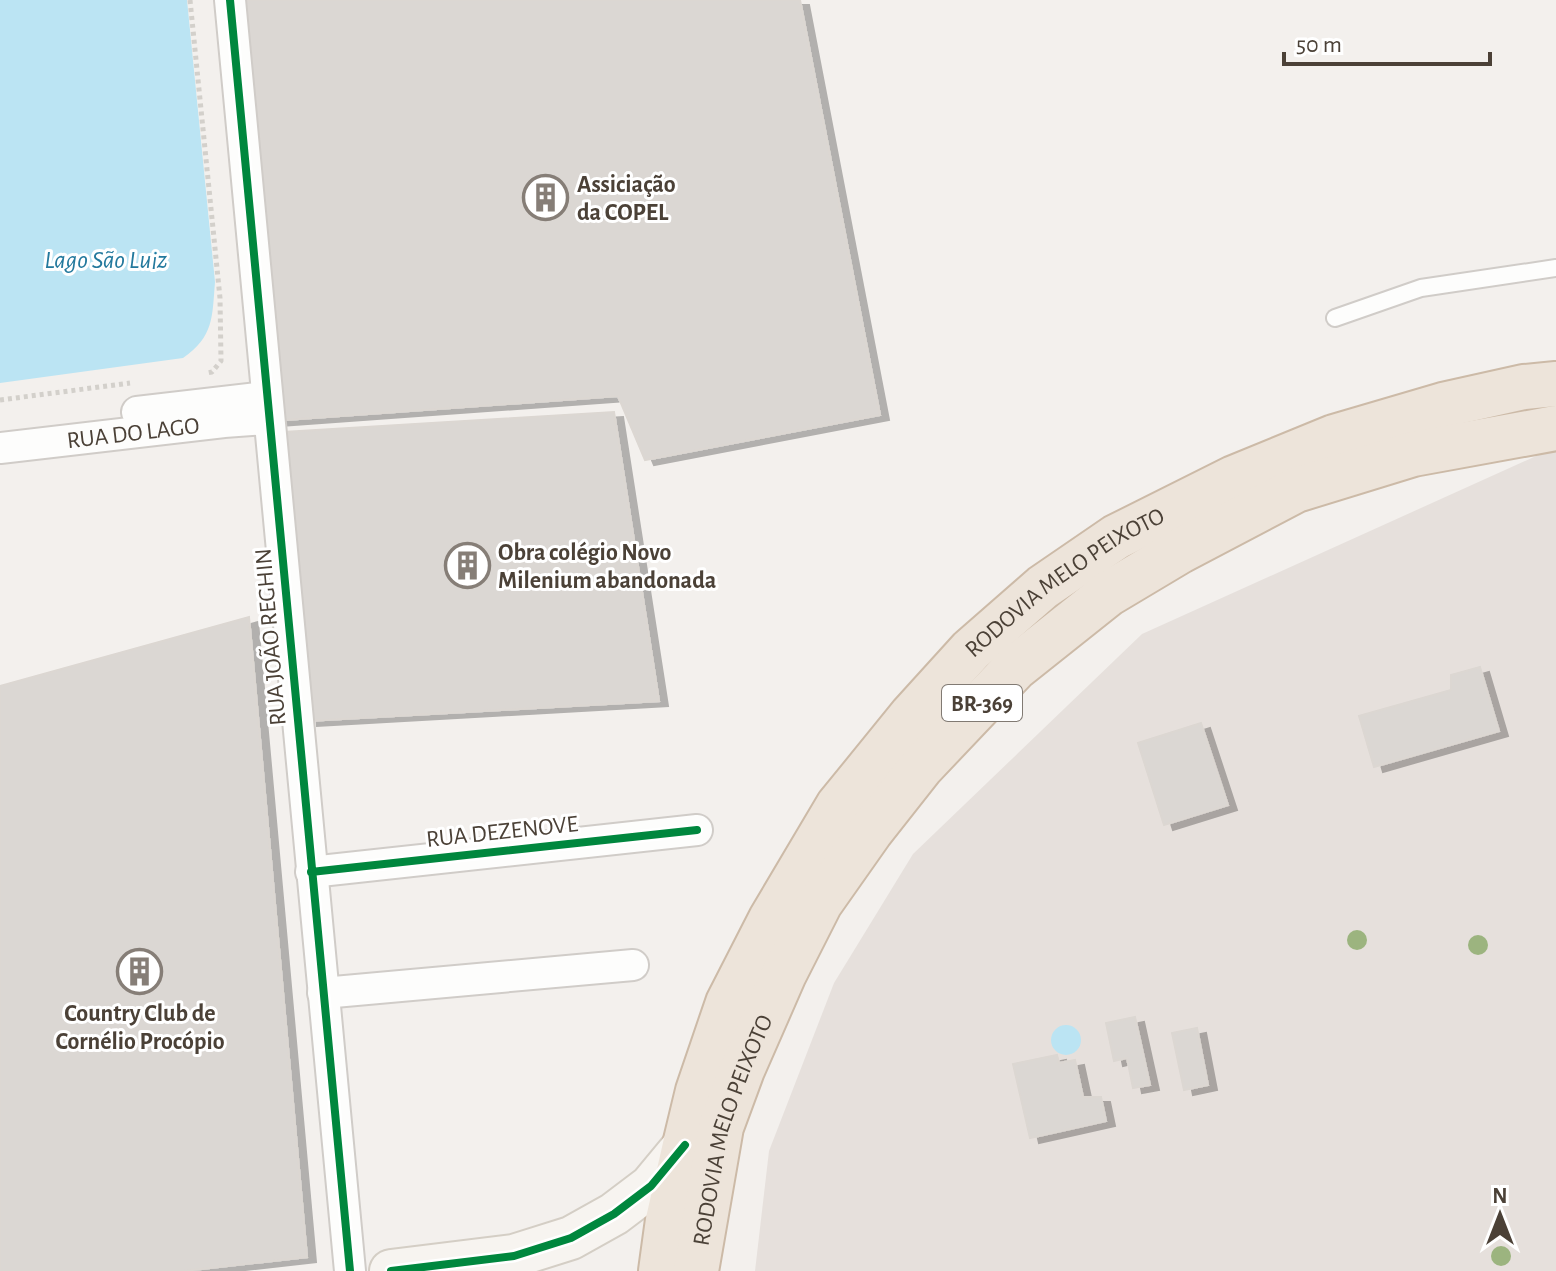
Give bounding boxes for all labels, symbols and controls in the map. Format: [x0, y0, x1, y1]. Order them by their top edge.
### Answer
scale bar [1284, 16, 1490, 66]
text: 50 m [1296, 33, 1342, 57]
place label: Assiciação da COPEL [577, 173, 676, 225]
building icon: Assiciação da COPEL [522, 174, 570, 222]
water label: Lago São Luiz [44, 247, 168, 273]
street label: RUA DO LAGO [66, 414, 201, 453]
street label: RODOVIA MELO PEIXOTO [961, 504, 1168, 662]
place label: Obra colégio Novo Milenium abandonada [498, 541, 716, 593]
building icon: Obra colégio Novo Milenium abandonada [443, 542, 491, 590]
street label: RUA JOÃO REGHIN [249, 547, 291, 727]
road number: BR-369 [942, 685, 1022, 721]
street label: RUA DEZENOVE [425, 812, 580, 852]
building icon: Country Club de Cornélio Procópio [116, 947, 164, 995]
place label: Country Club de Cornélio Procópio [55, 1002, 225, 1054]
street label: RODOVIA MELO PEIXOTO [690, 1011, 778, 1248]
north arrow [1460, 1175, 1540, 1255]
text: N [1492, 1185, 1508, 1207]

